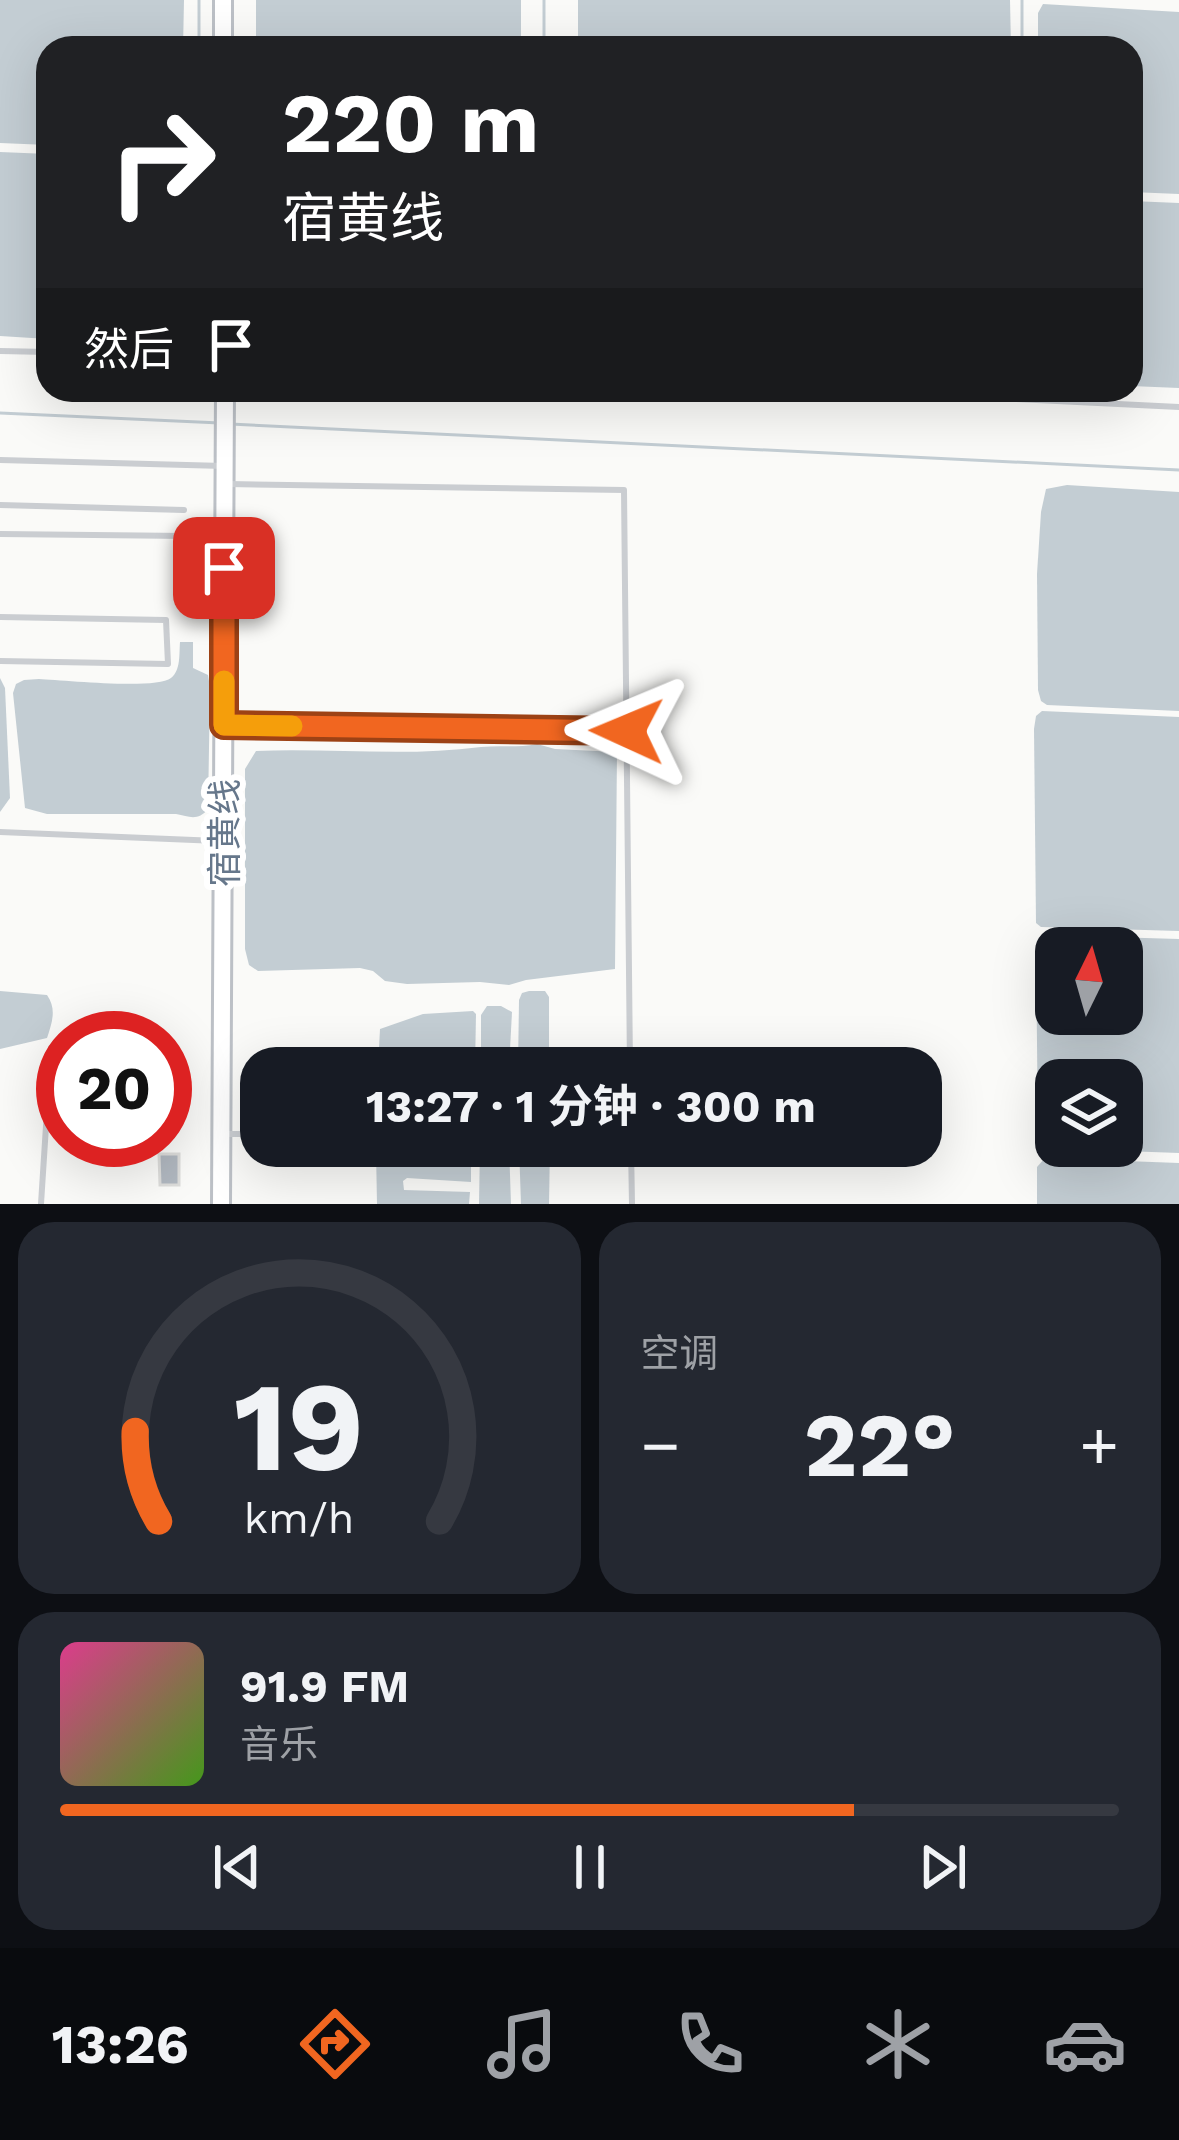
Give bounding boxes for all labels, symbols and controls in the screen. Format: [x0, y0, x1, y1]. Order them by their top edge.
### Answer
text: 220 m [282, 74, 539, 172]
icon: right [84, 84, 240, 240]
text: 宿黄线 [282, 187, 444, 250]
icon: arrive [198, 312, 264, 378]
text: 然后 [84, 323, 174, 376]
pin [173, 517, 275, 619]
icon: arrive [191, 535, 257, 601]
position arrow [564, 668, 690, 794]
street label: 宿黄线 [204, 779, 246, 887]
north arrow [1035, 927, 1143, 1035]
map controls [1035, 927, 1143, 1167]
speed limit sign: 20 [36, 1011, 192, 1167]
button: layers [1035, 1059, 1143, 1167]
text: 13:27 · 1 分钟 · 300 m [366, 1080, 816, 1133]
text: 空调 [641, 1331, 719, 1376]
text: 19 [234, 1354, 365, 1500]
text: 22° [804, 1392, 956, 1498]
text: − [641, 1407, 680, 1484]
text: + [1079, 1407, 1119, 1484]
text: km/h [244, 1493, 354, 1543]
text: 91.9 FM [240, 1660, 409, 1713]
text: 音乐 [240, 1722, 318, 1767]
icon: previous [204, 1834, 270, 1900]
icon: pause [557, 1834, 623, 1900]
icon: next [910, 1834, 976, 1900]
icon: directions [293, 2002, 377, 2086]
icon: music [480, 2002, 564, 2086]
icon: phone [668, 2002, 752, 2086]
icon: climate [856, 2002, 940, 2086]
icon: car [1043, 2002, 1127, 2086]
text: 13:26 [52, 2013, 189, 2076]

